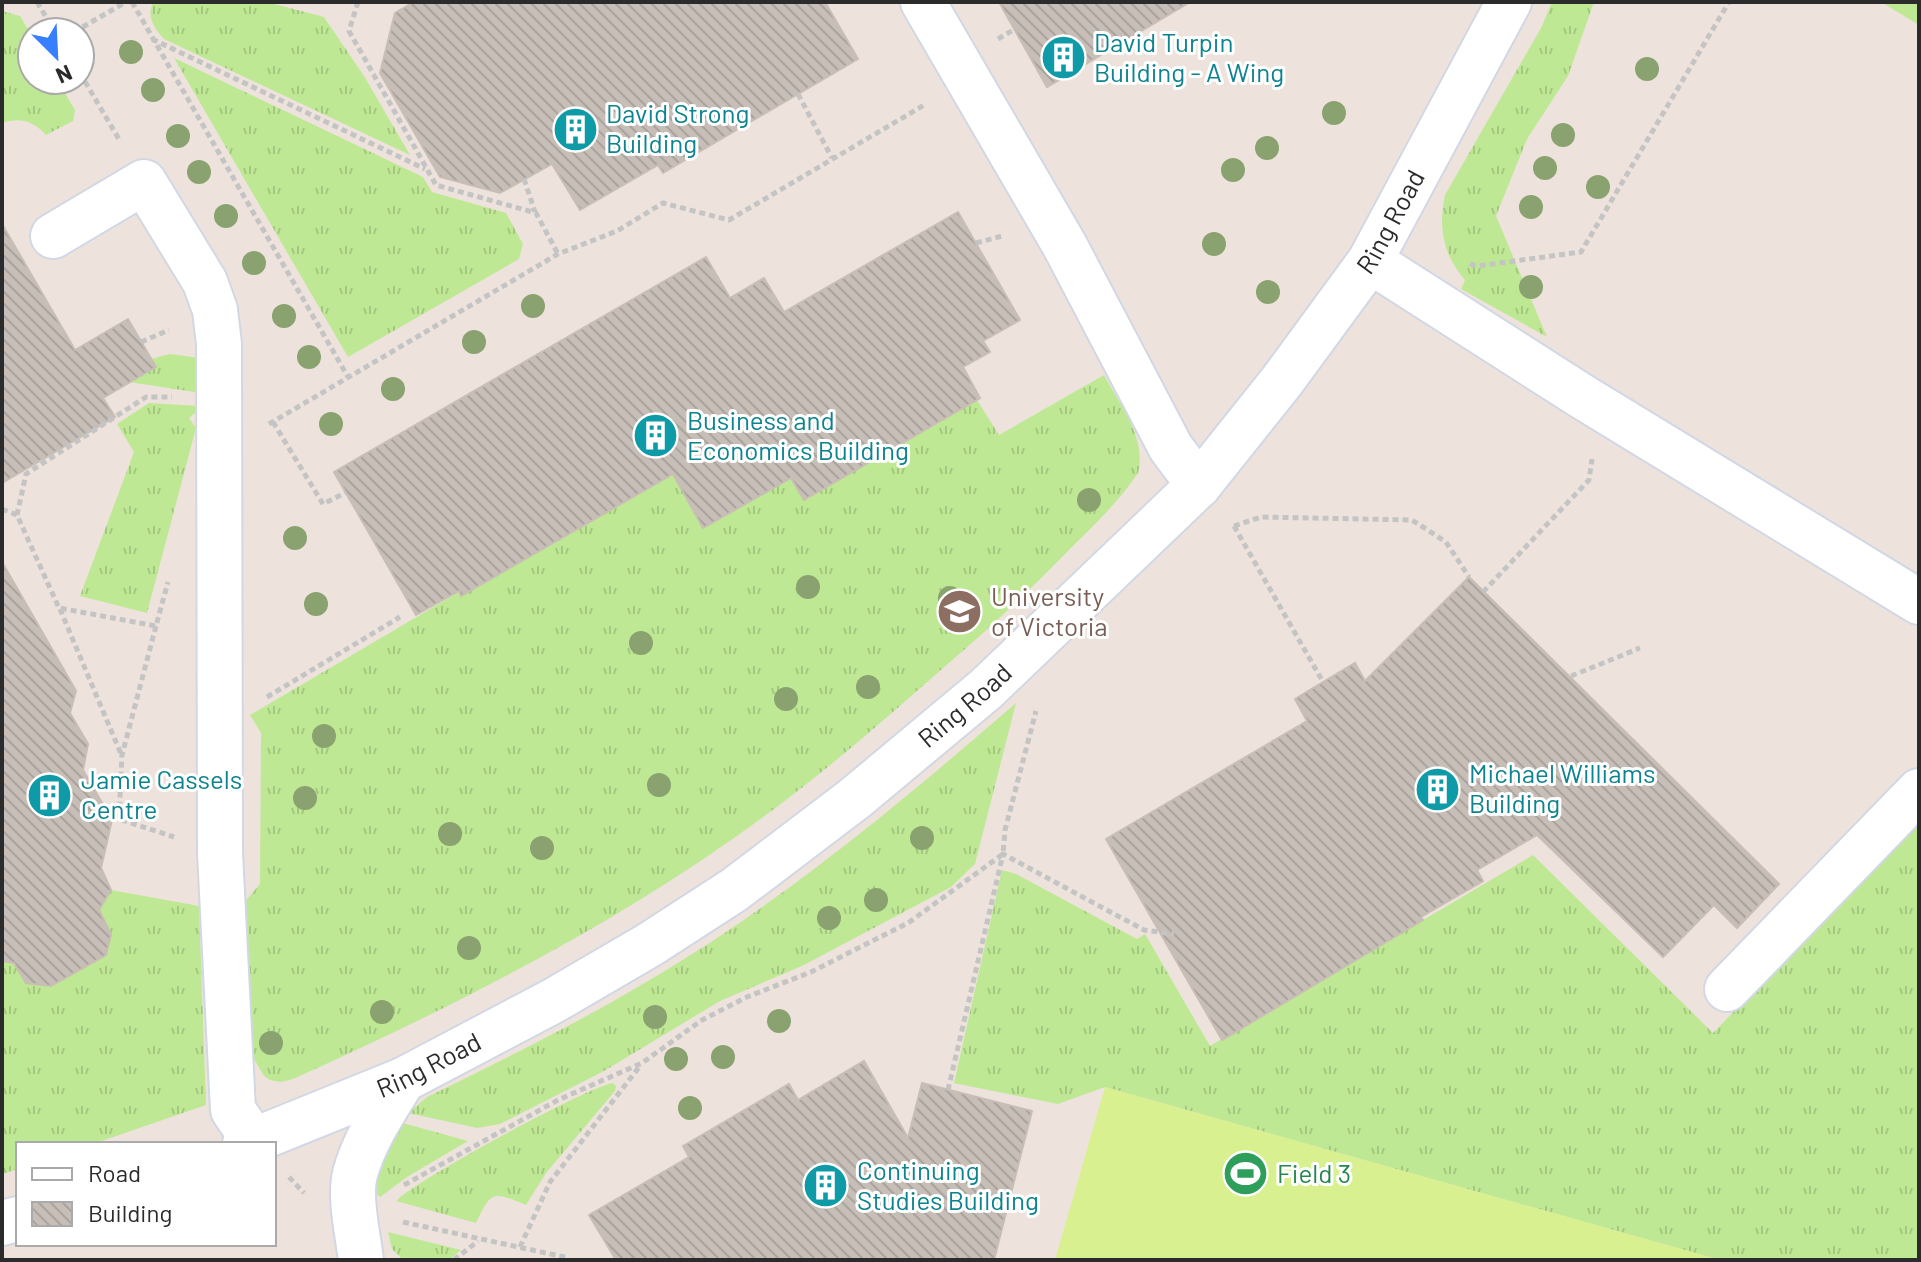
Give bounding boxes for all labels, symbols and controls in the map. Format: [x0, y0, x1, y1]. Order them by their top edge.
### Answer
north arrow [16, 16, 96, 96]
place label: David Turpin Building - A Wing [1094, 26, 1284, 87]
building icon: David Turpin Building - A Wing [1039, 34, 1087, 82]
text: N [53, 60, 77, 90]
place label: David Strong Building [606, 97, 750, 158]
building icon: David Strong Building [551, 105, 599, 153]
street label: Ring Road [1349, 164, 1430, 279]
place label: Business and Economics Building [687, 404, 909, 465]
building icon: Business and Economics Building [632, 412, 680, 460]
place label: University of Victoria [991, 580, 1108, 641]
school or university icon: University of Victoria [936, 588, 984, 636]
street label: Ring Road [911, 656, 1017, 753]
place label: Michael Williams Building [1469, 757, 1655, 818]
place label: Jamie Cassels Centre [81, 763, 242, 824]
building icon: Michael Williams Building [1414, 765, 1462, 813]
building icon: Jamie Cassels Centre [26, 771, 74, 819]
street label: Ring Road [372, 1025, 486, 1103]
legend [16, 1142, 276, 1246]
sports icon: Field 3 [1222, 1150, 1270, 1198]
place label: Continuing Studies Building [857, 1154, 1039, 1215]
place label: Field 3 [1277, 1157, 1351, 1188]
text: Road [88, 1158, 141, 1187]
building icon: Continuing Studies Building [802, 1162, 850, 1210]
text: Building [88, 1198, 172, 1227]

